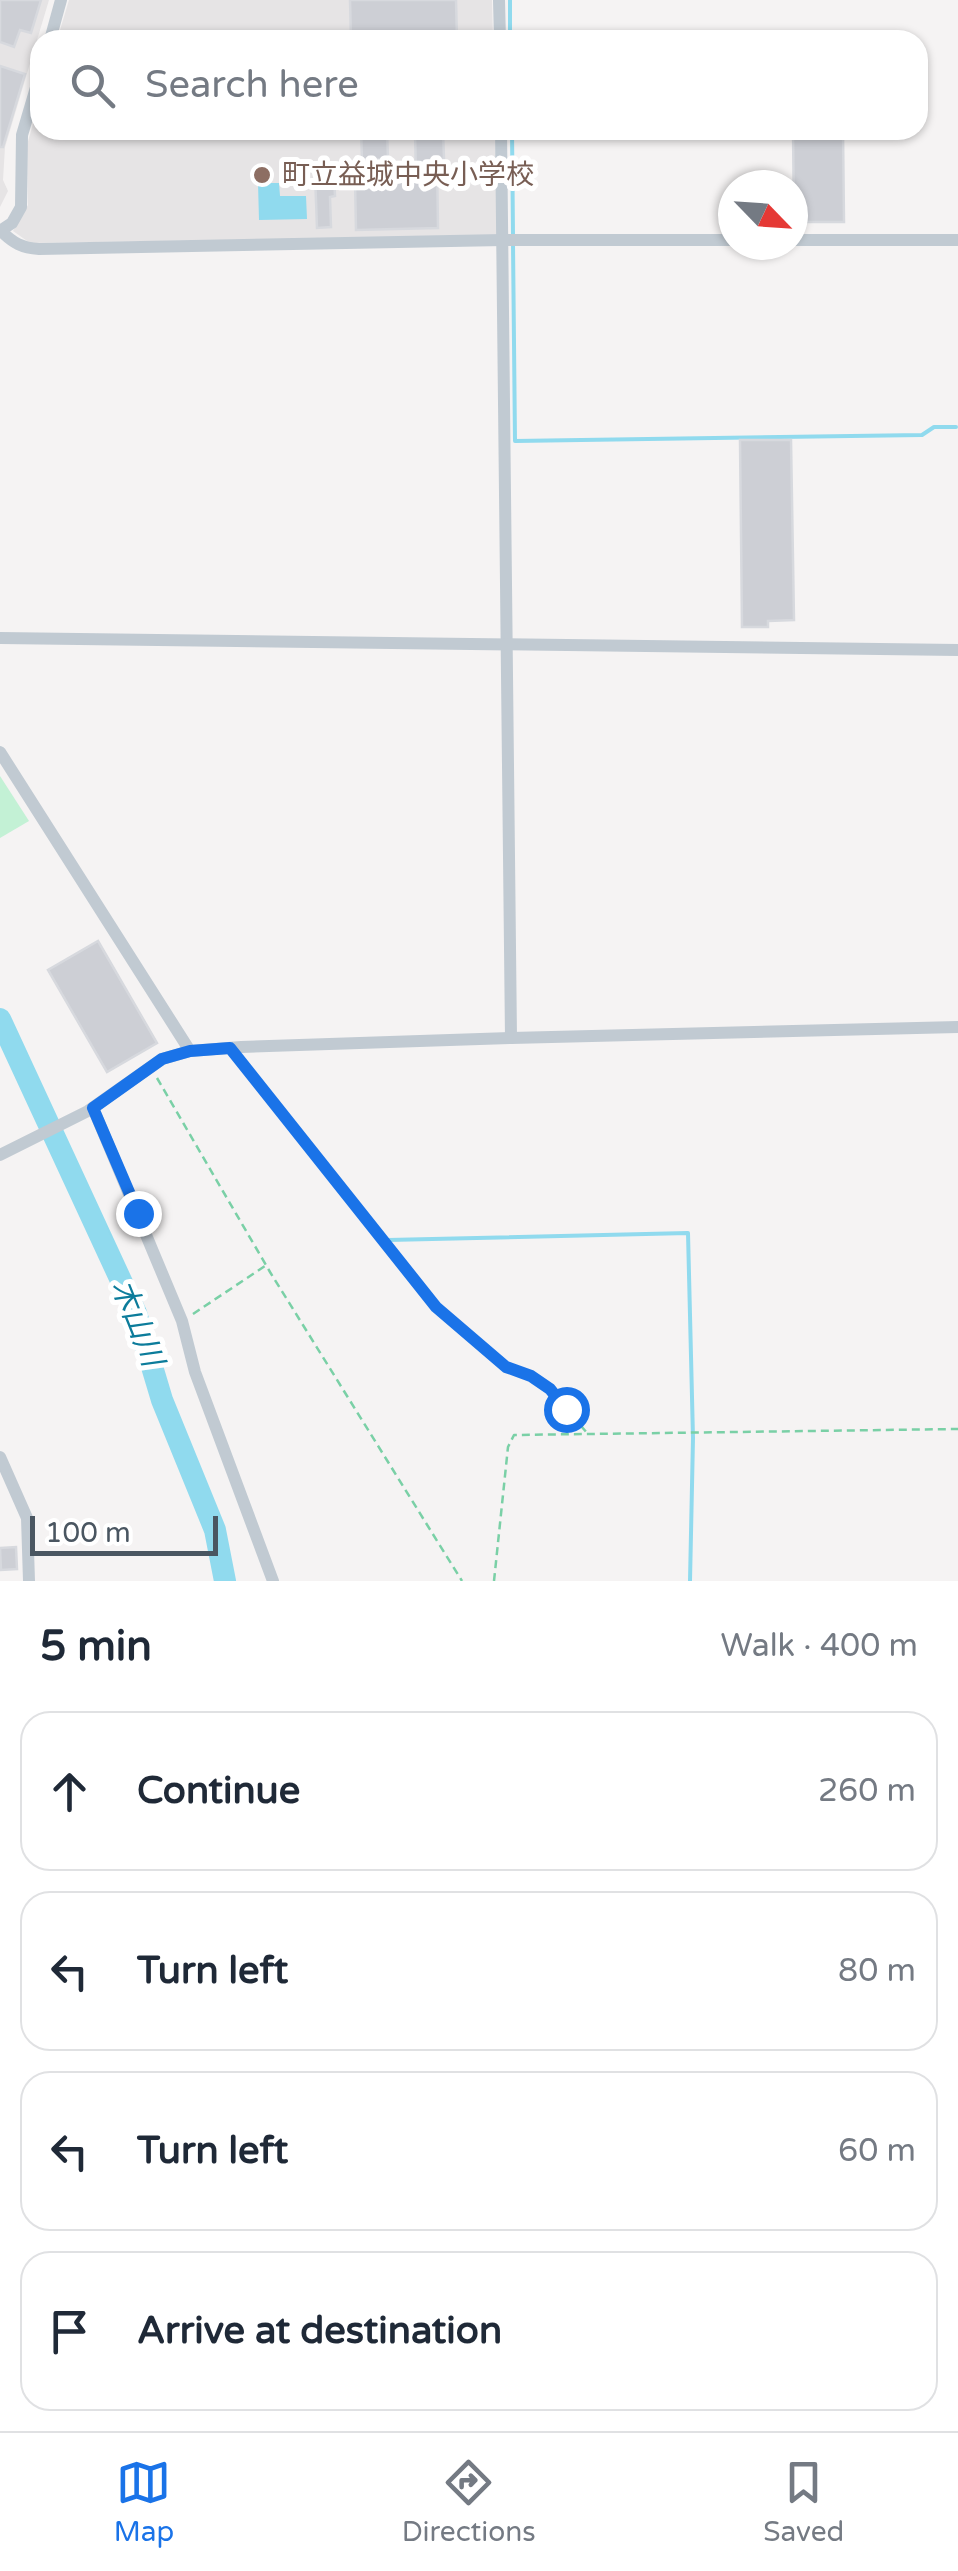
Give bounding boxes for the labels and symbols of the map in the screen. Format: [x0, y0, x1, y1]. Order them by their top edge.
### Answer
place label: 町立益城中央小学校 [282, 158, 534, 192]
marker: 町立益城中央小学校 [251, 164, 273, 186]
north arrow [718, 170, 808, 260]
route end [116, 1191, 162, 1237]
water label: 木山川 [103, 1274, 172, 1374]
route start [544, 1387, 590, 1433]
scale bar [30, 1511, 218, 1556]

